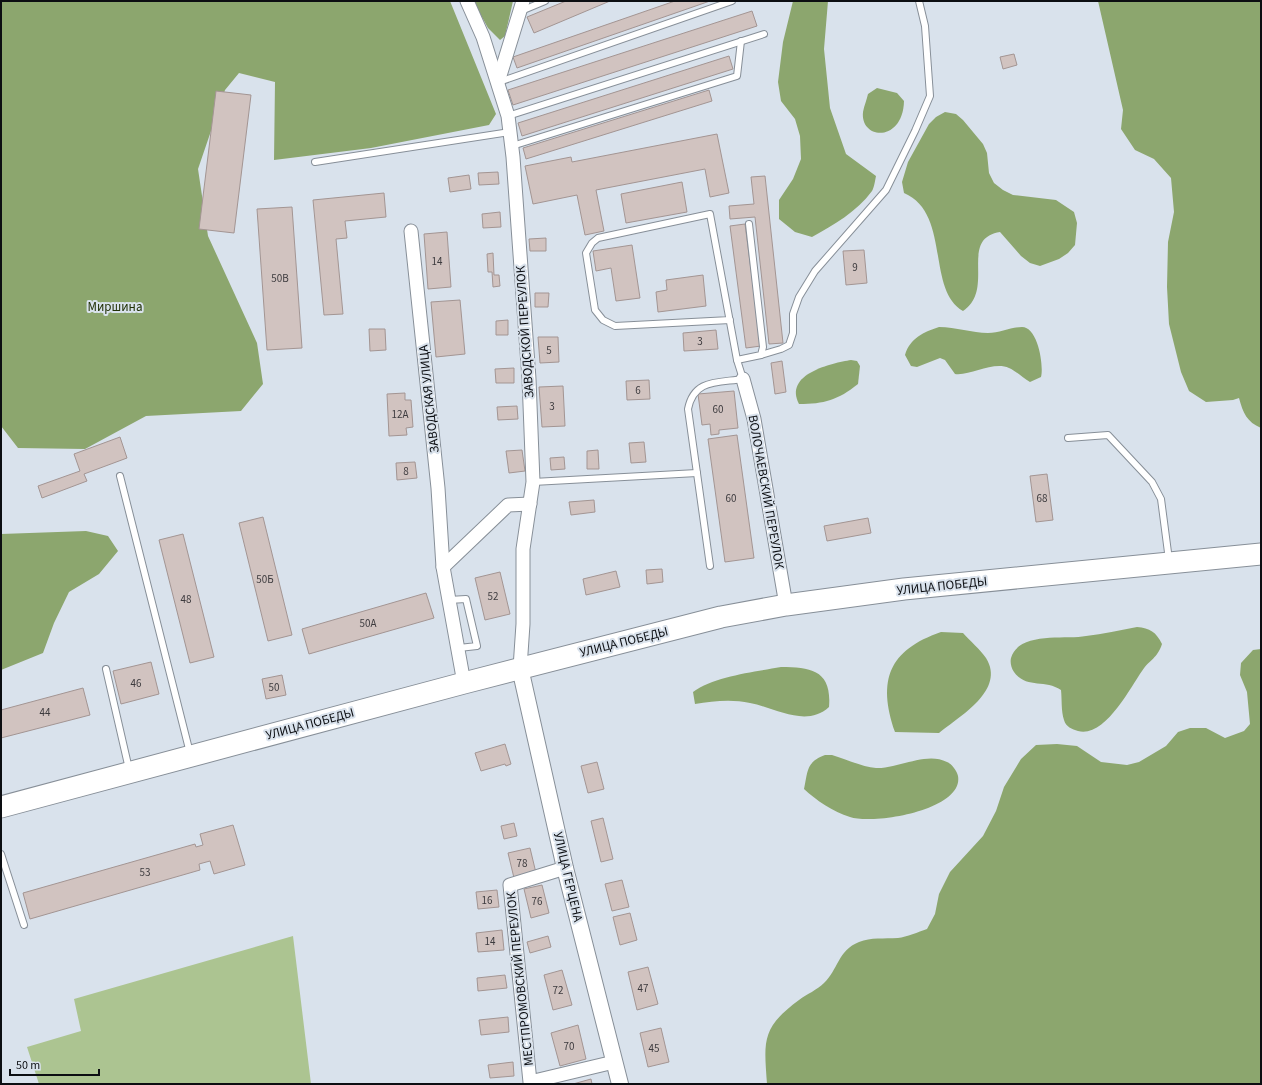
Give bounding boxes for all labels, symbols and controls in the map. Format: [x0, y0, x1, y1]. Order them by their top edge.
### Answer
house number: 14 [432, 254, 443, 269]
house number: 9 [852, 260, 858, 275]
street label: ЗАВОДСКОЙ ПЕРЕУЛОК [511, 265, 539, 399]
house number: 50В [271, 271, 289, 286]
park label: Миршина [88, 298, 142, 316]
house number: 3 [697, 334, 703, 349]
street label: ЗАВОДСКАЯ УЛИЦА [414, 343, 444, 454]
house number: 5 [546, 343, 552, 358]
house number: 6 [635, 383, 641, 398]
house number: 3 [549, 399, 555, 414]
house number: 60 [713, 402, 723, 417]
house number: 12А [392, 407, 408, 422]
street label: ВОЛОЧАЕВСКИЙ ПЕРЕУЛОК [744, 413, 789, 571]
house number: 8 [403, 464, 409, 479]
house number: 60 [726, 491, 736, 506]
house number: 68 [1037, 491, 1048, 506]
house number: 50Б [256, 572, 274, 587]
street label: УЛИЦА ПОБЕДЫ [896, 572, 988, 600]
house number: 52 [488, 589, 498, 604]
house number: 48 [181, 592, 192, 607]
house number: 50А [360, 616, 376, 631]
street label: УЛИЦА ПОБЕДЫ [578, 622, 670, 662]
house number: 46 [131, 676, 142, 691]
house number: 50 [269, 680, 279, 695]
street label: УЛИЦА ПОБЕДЫ [264, 704, 356, 744]
house number: 44 [40, 705, 51, 720]
street label: УЛИЦА ГЕРЦЕНА [549, 830, 587, 925]
house number: 78 [517, 856, 528, 871]
house number: 53 [140, 865, 150, 880]
street label: МЕСТПРОМОВСКИЙ ПЕРЕУЛОК [502, 891, 538, 1067]
house number: 16 [482, 893, 493, 908]
house number: 76 [532, 894, 543, 909]
house number: 14 [485, 934, 496, 949]
house number: 47 [638, 981, 648, 996]
house number: 72 [553, 983, 563, 998]
house number: 70 [564, 1039, 574, 1054]
house number: 45 [649, 1041, 659, 1056]
scale bar [10, 1051, 99, 1077]
text: 50 m [16, 1057, 40, 1074]

